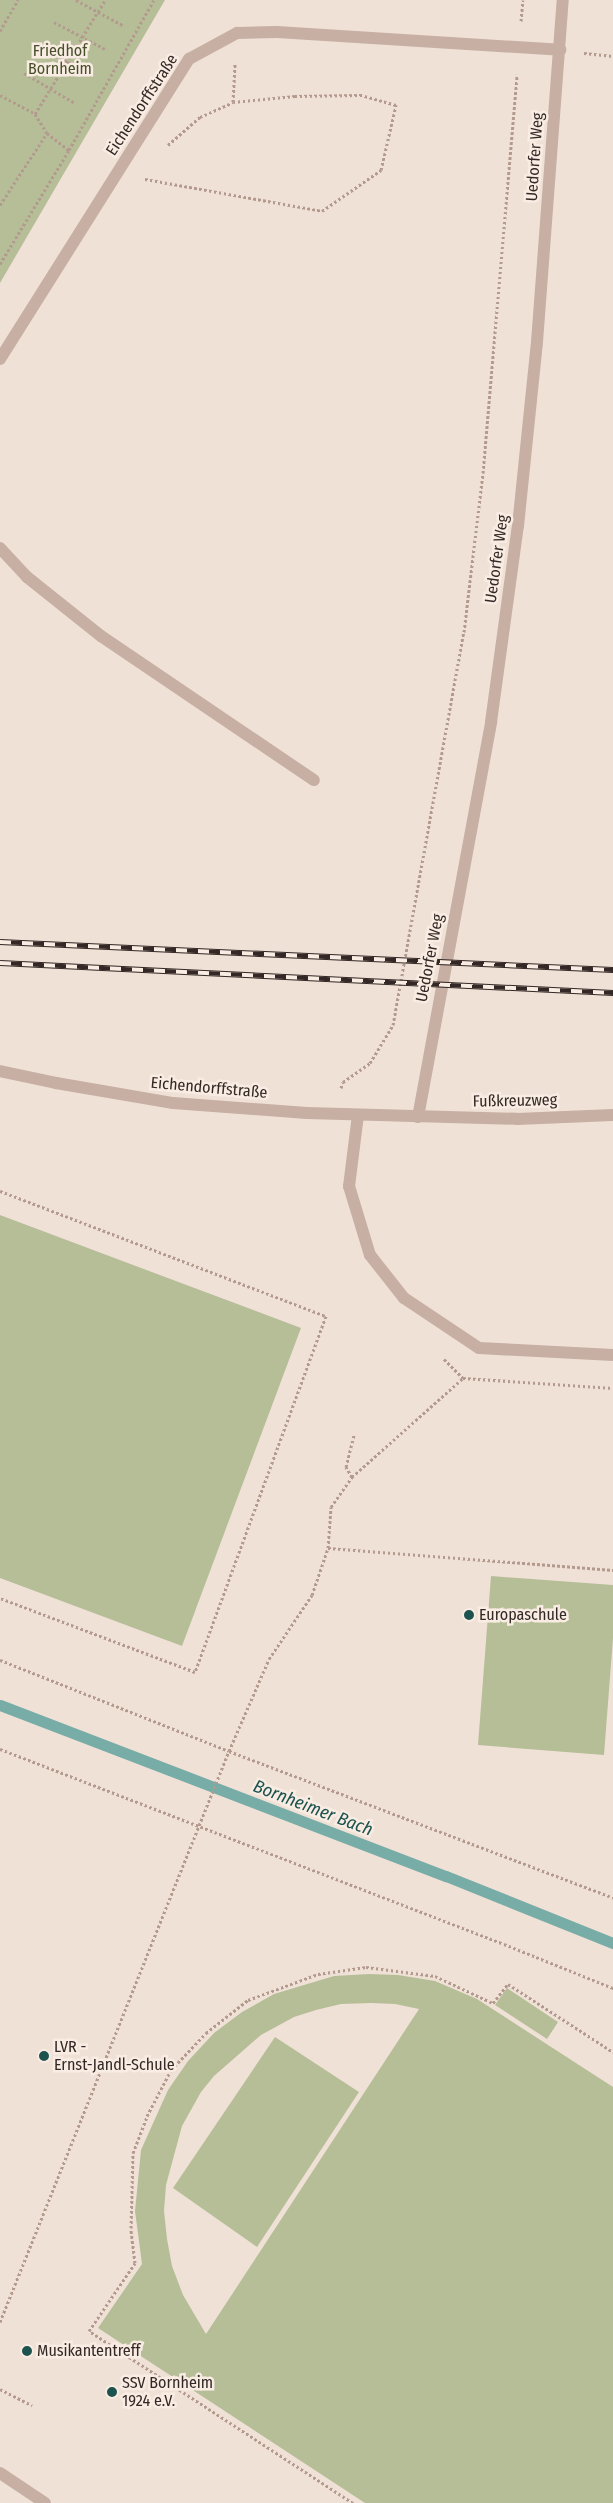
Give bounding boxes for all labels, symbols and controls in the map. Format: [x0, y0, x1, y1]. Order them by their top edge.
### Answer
park label: Friedhof Bornheim [28, 41, 92, 79]
street label: Eichendorffstraße [102, 51, 182, 159]
street label: Uedorfer Weg [522, 112, 548, 202]
street label: Uedorfer Weg [481, 514, 513, 604]
street label: Uedorfer Weg [412, 912, 448, 1004]
street label: Eichendorffstraße [150, 1073, 268, 1103]
street label: Fußkreuzweg [473, 1091, 557, 1111]
place label: Europaschule [479, 1605, 567, 1625]
marker: Europaschule [463, 1609, 475, 1621]
water label: Bornheimer Bach [250, 1775, 376, 1841]
place label: LVR - Ernst-Jandl-Schule [54, 2037, 175, 2075]
marker: LVR - Ernst-Jandl-Schule [38, 2050, 50, 2062]
place label: Musikantentreff [37, 2341, 140, 2361]
marker: Musikantentreff [21, 2345, 33, 2357]
place label: SSV Bornheim 1924 e.V. [122, 2373, 213, 2411]
marker: SSV Bornheim 1924 e.V. [106, 2386, 118, 2398]

